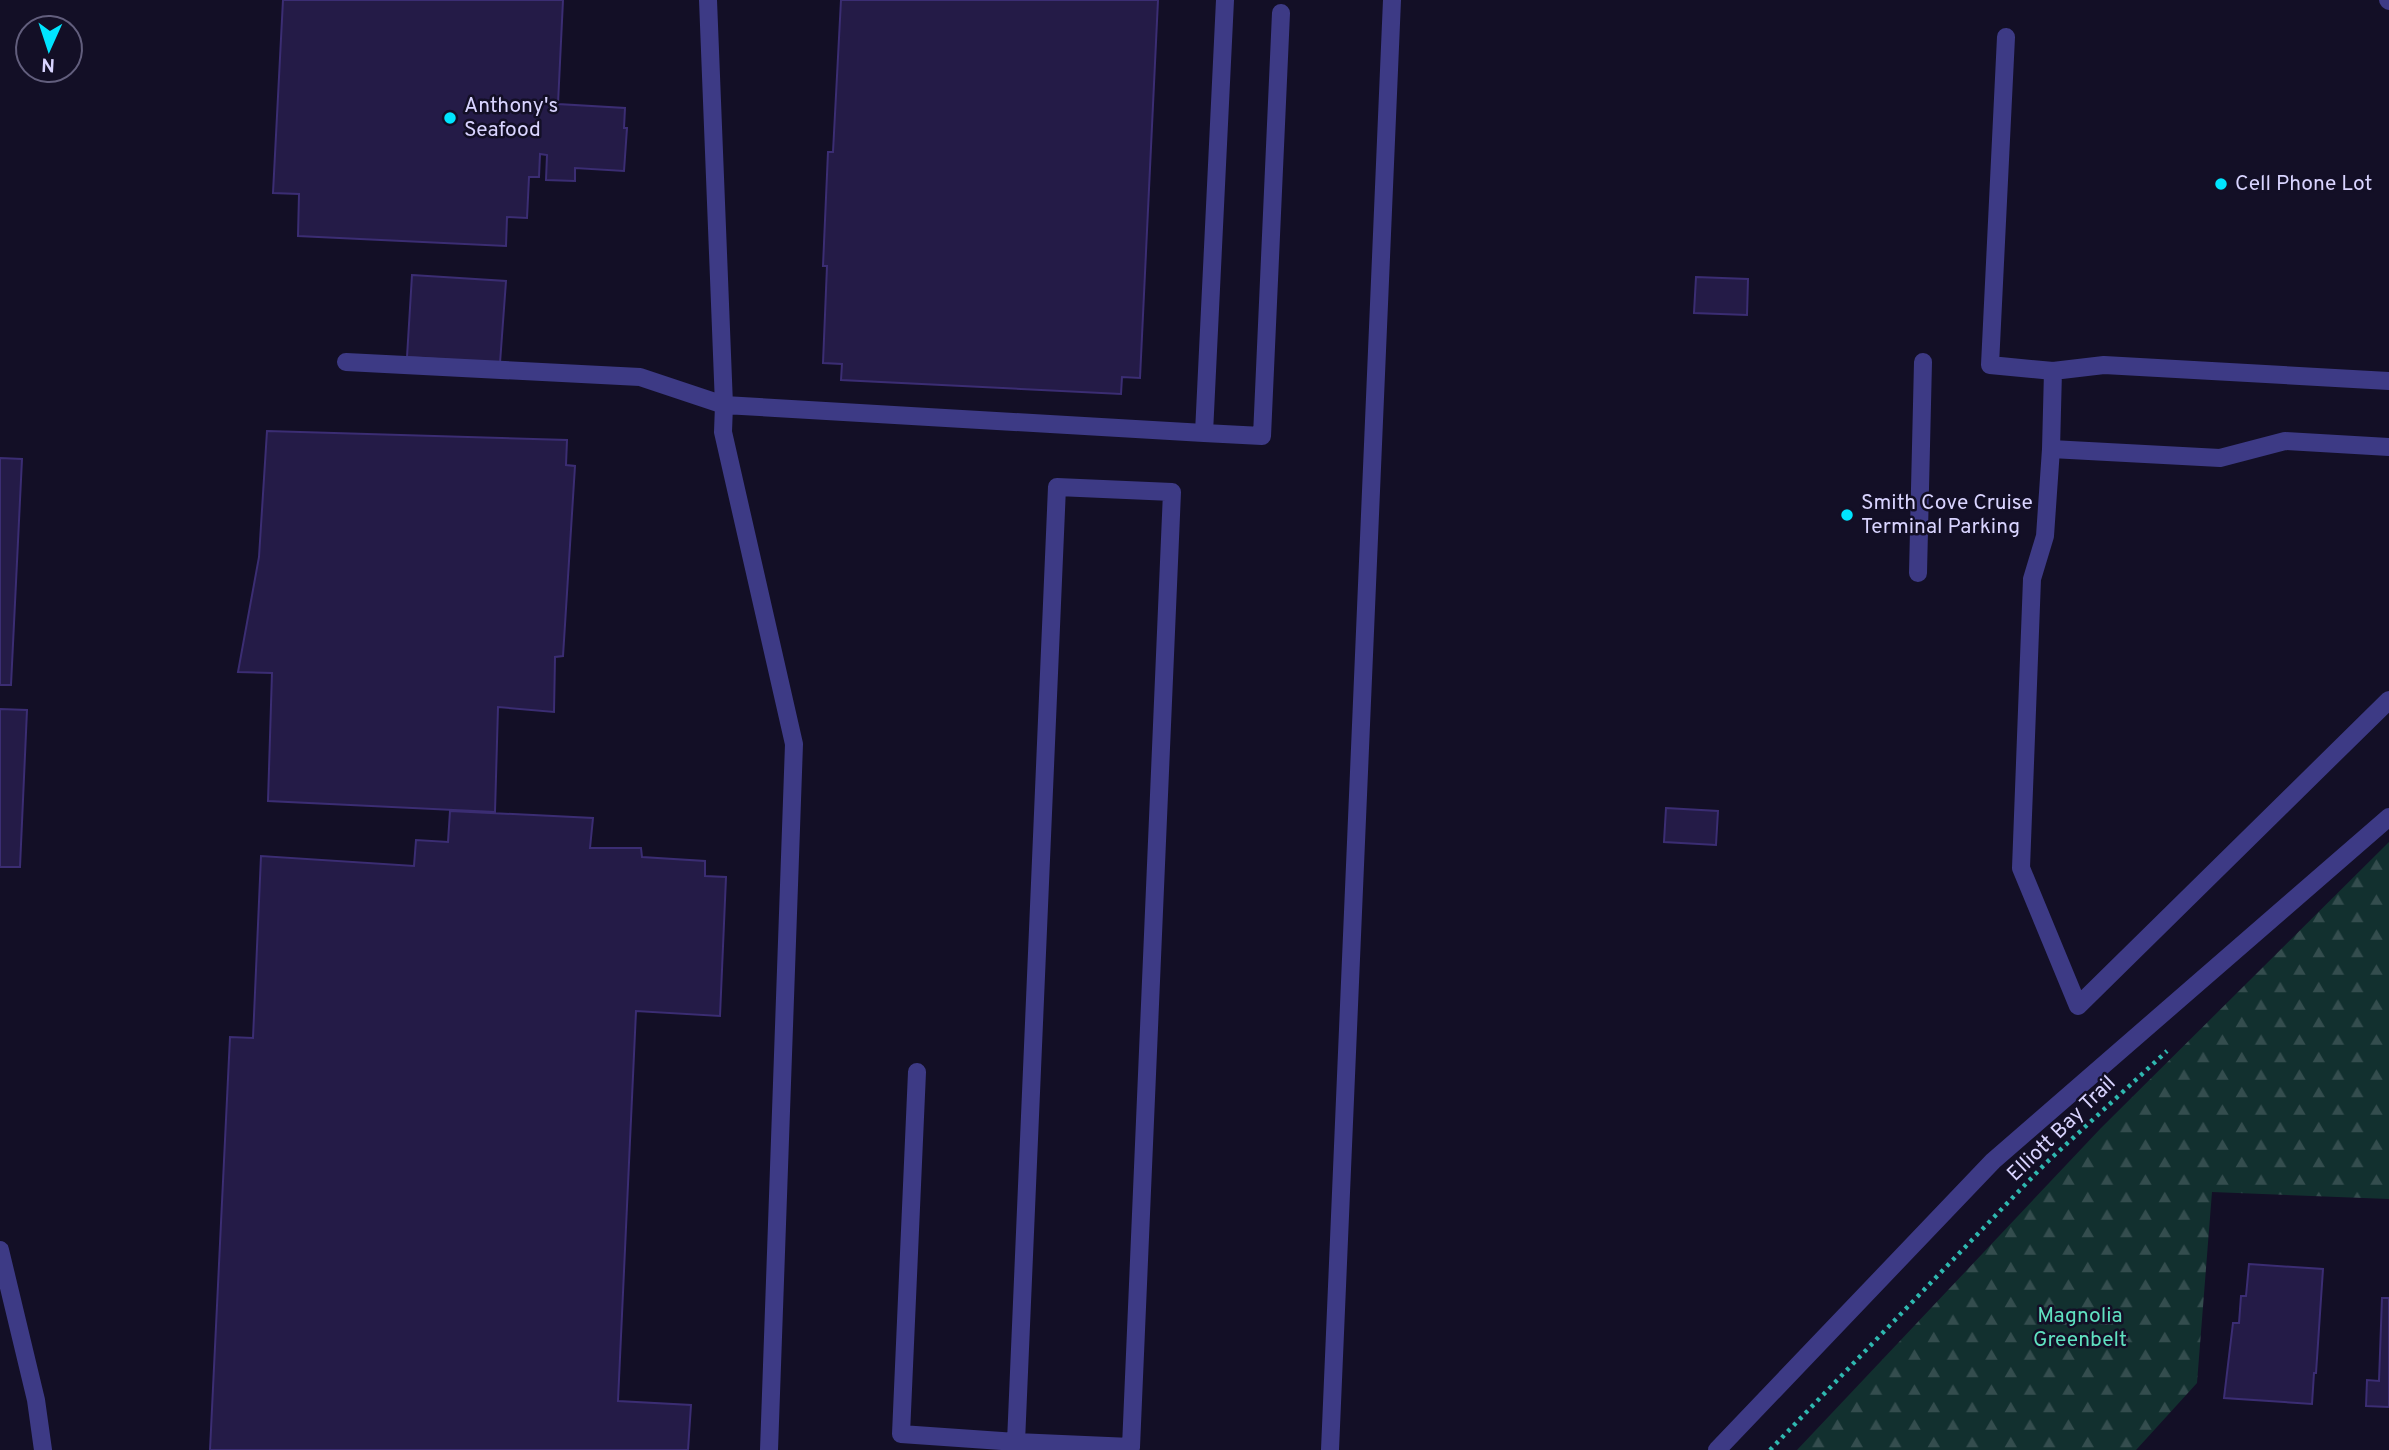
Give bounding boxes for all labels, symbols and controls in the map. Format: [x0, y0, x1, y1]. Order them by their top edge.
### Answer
north arrow [14, 14, 84, 84]
text: N [41, 52, 56, 76]
place label: Anthony's Seafood [464, 93, 558, 144]
marker: Anthony's Seafood [442, 110, 458, 126]
place label: Cell Phone Lot [2235, 171, 2372, 198]
marker: Cell Phone Lot [2213, 176, 2229, 192]
place label: Smith Cove Cruise Terminal Parking [1861, 490, 2033, 541]
marker: Smith Cove Cruise Terminal Parking [1839, 507, 1855, 523]
street label: Elliott Bay Trail [2002, 1070, 2122, 1188]
park label: Magnolia Greenbelt [2033, 1303, 2127, 1354]

